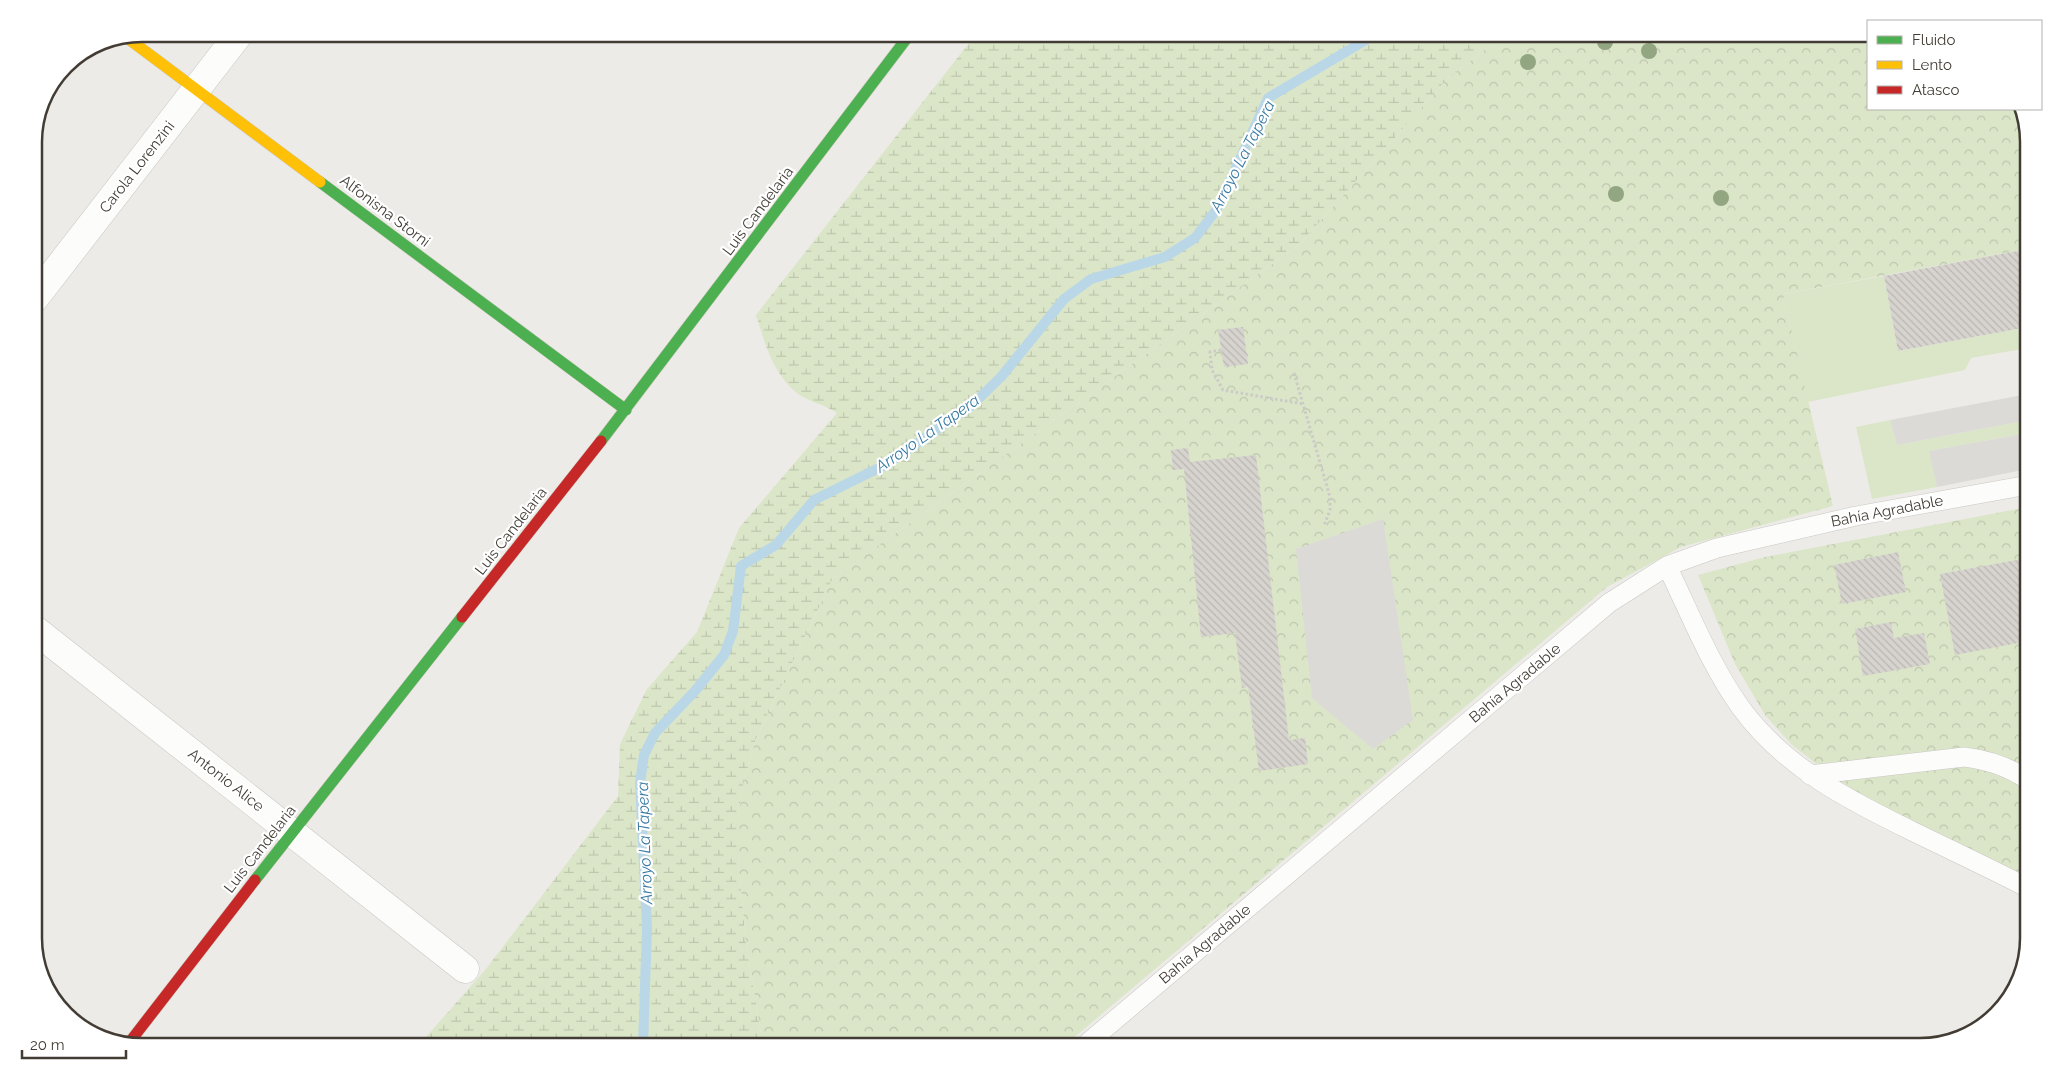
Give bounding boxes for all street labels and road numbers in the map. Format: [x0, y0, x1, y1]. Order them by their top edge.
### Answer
street label: Carola Lorenzini [96, 118, 178, 216]
street label: Luis Candelaria [719, 163, 797, 259]
street label: Alfonisna Storni [336, 171, 434, 251]
street label: Luis Candelaria [471, 484, 551, 578]
street label: Bahía Agradable [1829, 491, 1945, 531]
street label: Bahía Agradable [1466, 639, 1565, 727]
street label: Antonio Alice [184, 745, 268, 815]
street label: Luis Candelaria [220, 802, 300, 896]
street label: Bahía Agradable [1156, 900, 1255, 988]

